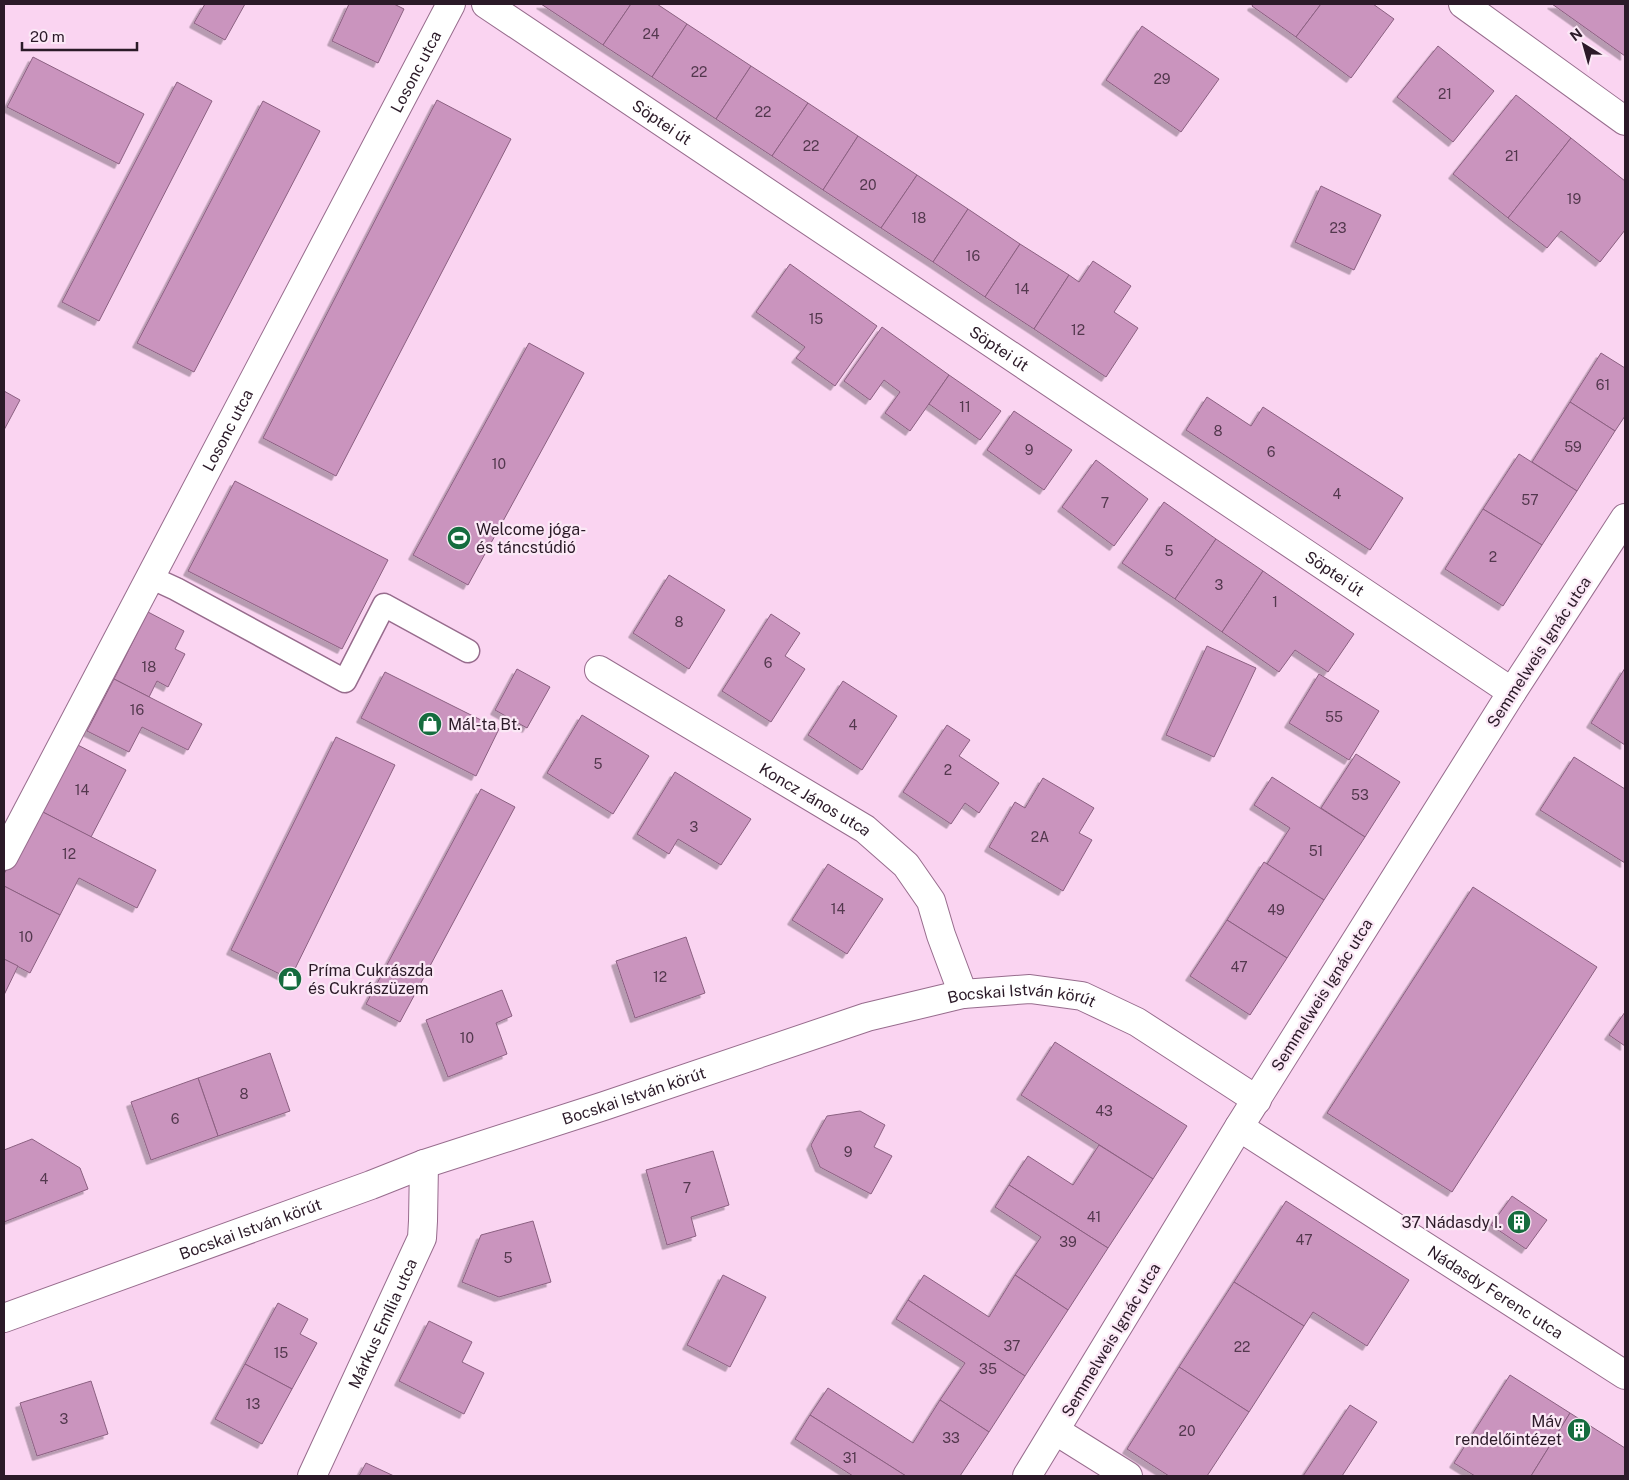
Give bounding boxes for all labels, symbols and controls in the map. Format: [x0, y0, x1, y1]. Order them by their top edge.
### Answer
scale bar [22, 20, 138, 52]
north arrow [1559, 20, 1609, 70]
text: N [1567, 25, 1585, 44]
house number: 24 [642, 26, 660, 42]
street label: Losonc utca [386, 27, 445, 116]
text: 20 m [30, 28, 65, 45]
house number: 22 [691, 64, 707, 80]
house number: 29 [1153, 71, 1171, 87]
house number: 21 [1438, 86, 1452, 102]
street label: Söptei út [629, 95, 695, 149]
house number: 22 [755, 104, 771, 120]
house number: 22 [803, 138, 819, 154]
house number: 21 [1505, 148, 1519, 164]
house number: 20 [860, 177, 876, 193]
house number: 19 [1567, 191, 1581, 207]
house number: 18 [912, 210, 926, 226]
house number: 23 [1329, 220, 1347, 236]
house number: 16 [966, 248, 980, 264]
house number: 14 [1015, 281, 1029, 297]
house number: 15 [809, 311, 823, 327]
street label: Söptei út [966, 322, 1033, 375]
house number: 12 [1071, 322, 1085, 338]
house number: 61 [1596, 377, 1610, 393]
street label: Losonc utca [198, 386, 257, 474]
house number: 11 [959, 399, 971, 415]
house number: 8 [1213, 423, 1223, 439]
house number: 59 [1564, 439, 1582, 455]
house number: 9 [1025, 442, 1034, 458]
house number: 6 [1267, 444, 1276, 460]
house number: 10 [492, 456, 506, 472]
house number: 4 [1333, 486, 1342, 502]
house number: 57 [1521, 492, 1539, 508]
house number: 7 [1101, 495, 1109, 511]
place label: Welcome jóga- és táncstúdió [476, 520, 586, 557]
sports icon: Welcome jóga- és táncstúdió [446, 525, 472, 551]
house number: 5 [1165, 543, 1174, 559]
street label: Söptei út [1302, 547, 1368, 600]
house number: 2 [1489, 549, 1497, 565]
street label: Semmelweis Ignác utca [1483, 573, 1595, 731]
house number: 3 [1215, 577, 1224, 593]
house number: 1 [1272, 594, 1278, 610]
house number: 8 [674, 614, 684, 630]
house number: 6 [764, 655, 773, 671]
house number: 18 [142, 659, 156, 675]
house number: 16 [130, 702, 144, 718]
house number: 55 [1325, 709, 1343, 725]
shop icon: Mál-ta Bt. [417, 711, 443, 737]
place label: Mál-ta Bt. [448, 715, 521, 734]
house number: 4 [849, 717, 858, 733]
house number: 5 [594, 756, 603, 772]
street label: Koncz János utca [756, 759, 875, 840]
house number: 2 [944, 762, 952, 778]
house number: 14 [75, 782, 89, 798]
house number: 53 [1351, 787, 1369, 803]
house number: 3 [690, 819, 699, 835]
house number: 2A [1031, 829, 1049, 845]
house number: 51 [1309, 843, 1323, 859]
house number: 12 [62, 846, 76, 862]
house number: 14 [831, 901, 845, 917]
house number: 49 [1267, 902, 1285, 918]
street label: Semmelweis Ignác utca [1267, 915, 1377, 1075]
house number: 10 [19, 929, 33, 945]
house number: 47 [1230, 959, 1248, 975]
place label: Príma Cukrászda és Cukrászüzem [308, 961, 433, 998]
shop icon: Príma Cukrászda és Cukrászüzem [277, 966, 303, 992]
house number: 12 [653, 969, 667, 985]
street label: Bocskai István körút [945, 979, 1099, 1011]
house number: 10 [460, 1030, 474, 1046]
street label: Bocskai István körút [560, 1063, 708, 1128]
house number: 8 [239, 1086, 249, 1102]
house number: 43 [1095, 1103, 1113, 1119]
house number: 6 [171, 1111, 180, 1127]
house number: 9 [844, 1144, 853, 1160]
house number: 4 [40, 1171, 49, 1187]
house number: 7 [683, 1180, 691, 1196]
street label: Bocskai István körút [177, 1194, 324, 1263]
house number: 41 [1087, 1209, 1101, 1225]
building icon: 37 Nádasdy I. [1506, 1209, 1532, 1235]
place label: 37 Nádasdy I. [1401, 1213, 1502, 1232]
house number: 47 [1295, 1232, 1313, 1248]
house number: 39 [1059, 1234, 1077, 1250]
street label: Nádasdy Ferenc utca [1424, 1241, 1567, 1342]
house number: 5 [504, 1250, 513, 1266]
street label: Márkus Emília utca [344, 1255, 421, 1392]
street label: Semmelweis Ignác utca [1058, 1260, 1164, 1420]
house number: 37 [1004, 1338, 1020, 1354]
house number: 22 [1234, 1339, 1250, 1355]
house number: 15 [274, 1345, 288, 1361]
house number: 35 [979, 1361, 997, 1377]
house number: 13 [246, 1396, 260, 1412]
house number: 3 [60, 1411, 69, 1427]
place label: Máv rendelőintézet [1455, 1412, 1562, 1449]
building icon: Máv rendelőintézet [1566, 1417, 1592, 1443]
house number: 20 [1179, 1423, 1195, 1439]
house number: 33 [942, 1430, 960, 1446]
house number: 31 [843, 1450, 857, 1466]

